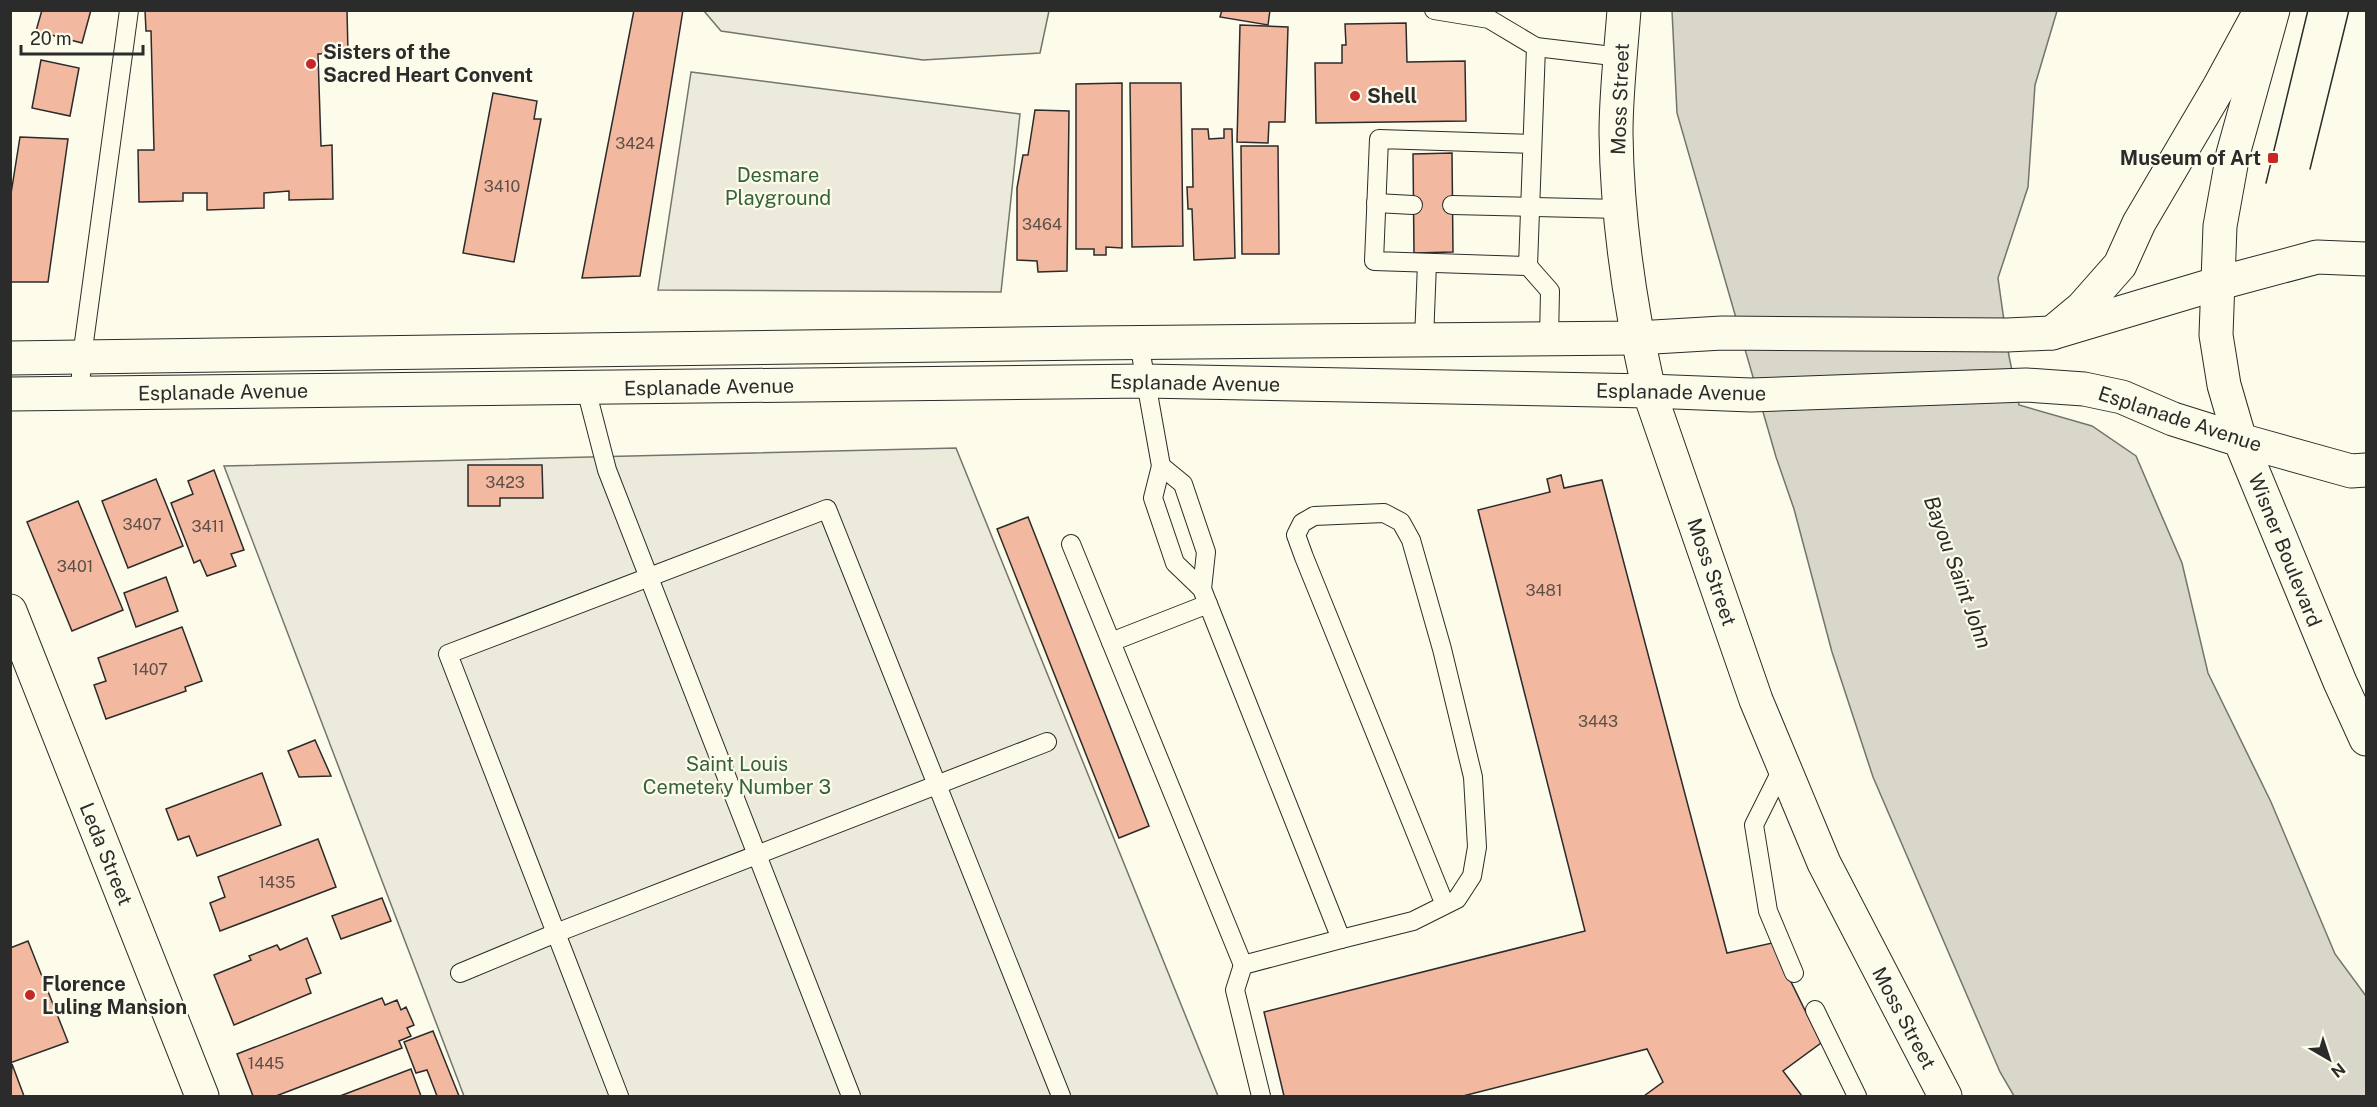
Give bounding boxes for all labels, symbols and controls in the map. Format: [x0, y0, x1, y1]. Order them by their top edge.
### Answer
scale bar [21, 18, 142, 56]
text: 20 m [30, 28, 72, 49]
place label: Sisters of the Sacred Heart Convent [323, 40, 533, 87]
street label: Moss Street [1606, 42, 1634, 156]
marker: Sisters of the Sacred Heart Convent [304, 57, 318, 71]
place label: Shell [1367, 84, 1417, 108]
marker: Shell [1348, 89, 1362, 103]
house number: 3424 [615, 134, 655, 153]
place label: Museum of Art [2120, 146, 2261, 170]
marker: Museum of Art [2266, 151, 2280, 165]
park label: Desmare Playground [725, 163, 831, 210]
house number: 3410 [484, 177, 520, 196]
house number: 3464 [1022, 215, 1062, 234]
street label: Esplanade Avenue [1110, 370, 1280, 396]
street label: Esplanade Avenue [624, 374, 794, 400]
street label: Esplanade Avenue [138, 379, 308, 405]
street label: Esplanade Avenue [1596, 379, 1766, 405]
street label: Esplanade Avenue [2095, 381, 2265, 457]
street label: Wisner Boulevard [2243, 470, 2327, 630]
house number: 3423 [485, 473, 525, 492]
water label: Bayou Saint John [1919, 492, 1997, 652]
house number: 3407 [122, 515, 162, 534]
street label: Moss Street [1682, 515, 1742, 629]
house number: 3411 [191, 517, 225, 536]
house number: 3401 [57, 557, 93, 576]
house number: 3481 [1526, 581, 1562, 600]
house number: 1407 [132, 660, 168, 679]
house number: 3443 [1578, 712, 1618, 731]
park label: Saint Louis Cemetery Number 3 [643, 752, 831, 799]
street label: Leda Street [75, 799, 137, 909]
house number: 1435 [259, 873, 295, 892]
street label: Moss Street [1867, 963, 1941, 1073]
place label: Florence Luling Mansion [42, 972, 187, 1019]
marker: Florence Luling Mansion [23, 988, 37, 1002]
north arrow [2299, 1029, 2359, 1089]
house number: 1445 [248, 1054, 284, 1073]
text: N [2327, 1059, 2349, 1082]

